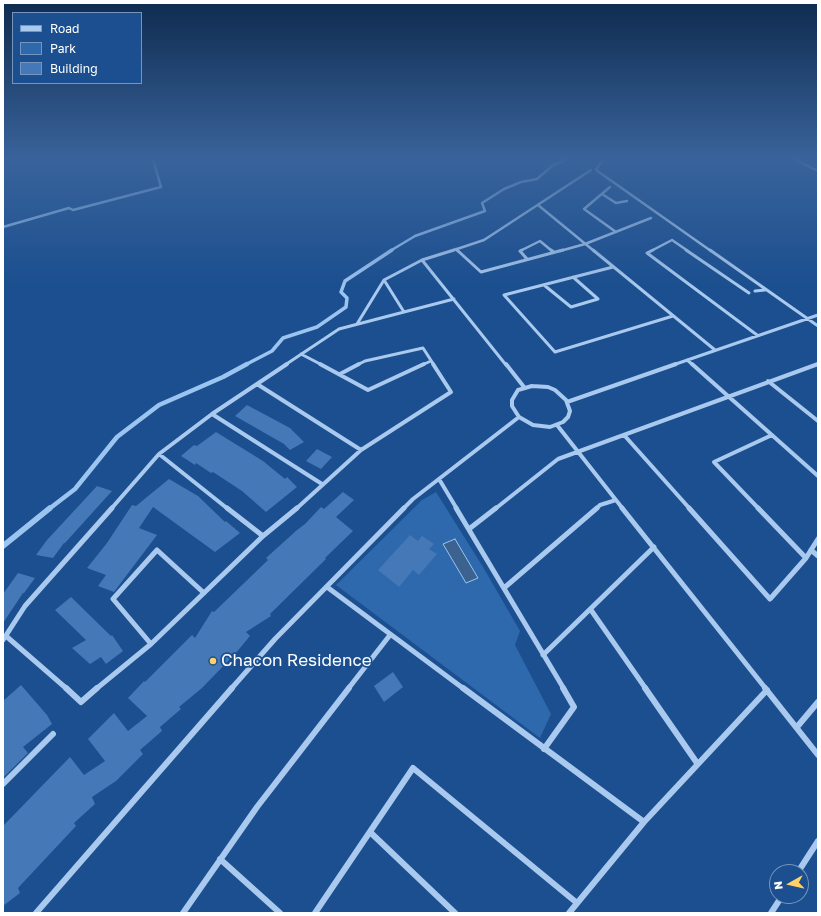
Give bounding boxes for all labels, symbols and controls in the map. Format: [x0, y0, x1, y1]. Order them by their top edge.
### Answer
legend [12, 12, 142, 84]
text: Road [50, 21, 79, 36]
text: Park [50, 41, 76, 56]
text: Building [50, 61, 98, 76]
place label: Chacon Residence [221, 651, 372, 671]
marker: Chacon Residence [208, 656, 218, 666]
north arrow [769, 864, 809, 904]
text: N [771, 881, 785, 891]

